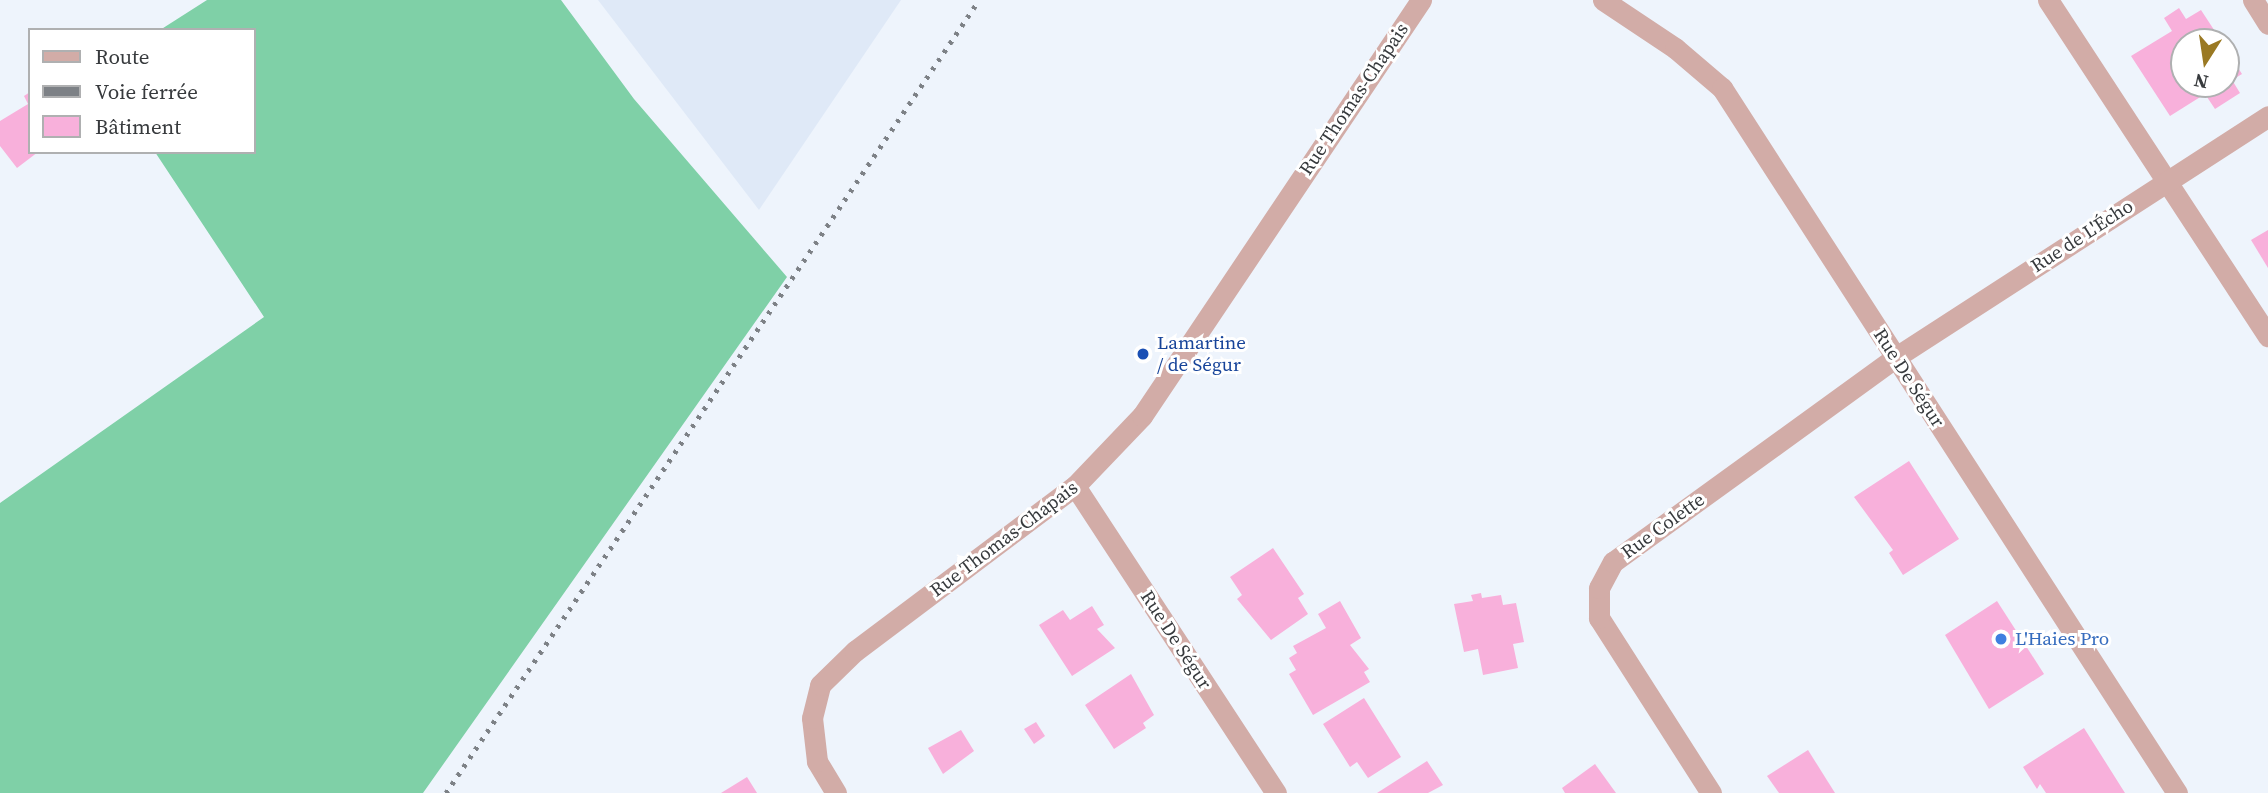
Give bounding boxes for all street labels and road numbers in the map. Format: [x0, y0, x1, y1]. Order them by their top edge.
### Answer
street label: Rue Thomas-Chapais [1295, 18, 1413, 180]
street label: Rue de L'Écho [2027, 195, 2137, 277]
street label: Rue De Ségur [1869, 324, 1949, 432]
street label: Rue Thomas-Chapais [926, 476, 1082, 602]
street label: Rue Colette [1617, 488, 1709, 564]
street label: Rue De Ségur [1136, 586, 1216, 694]

